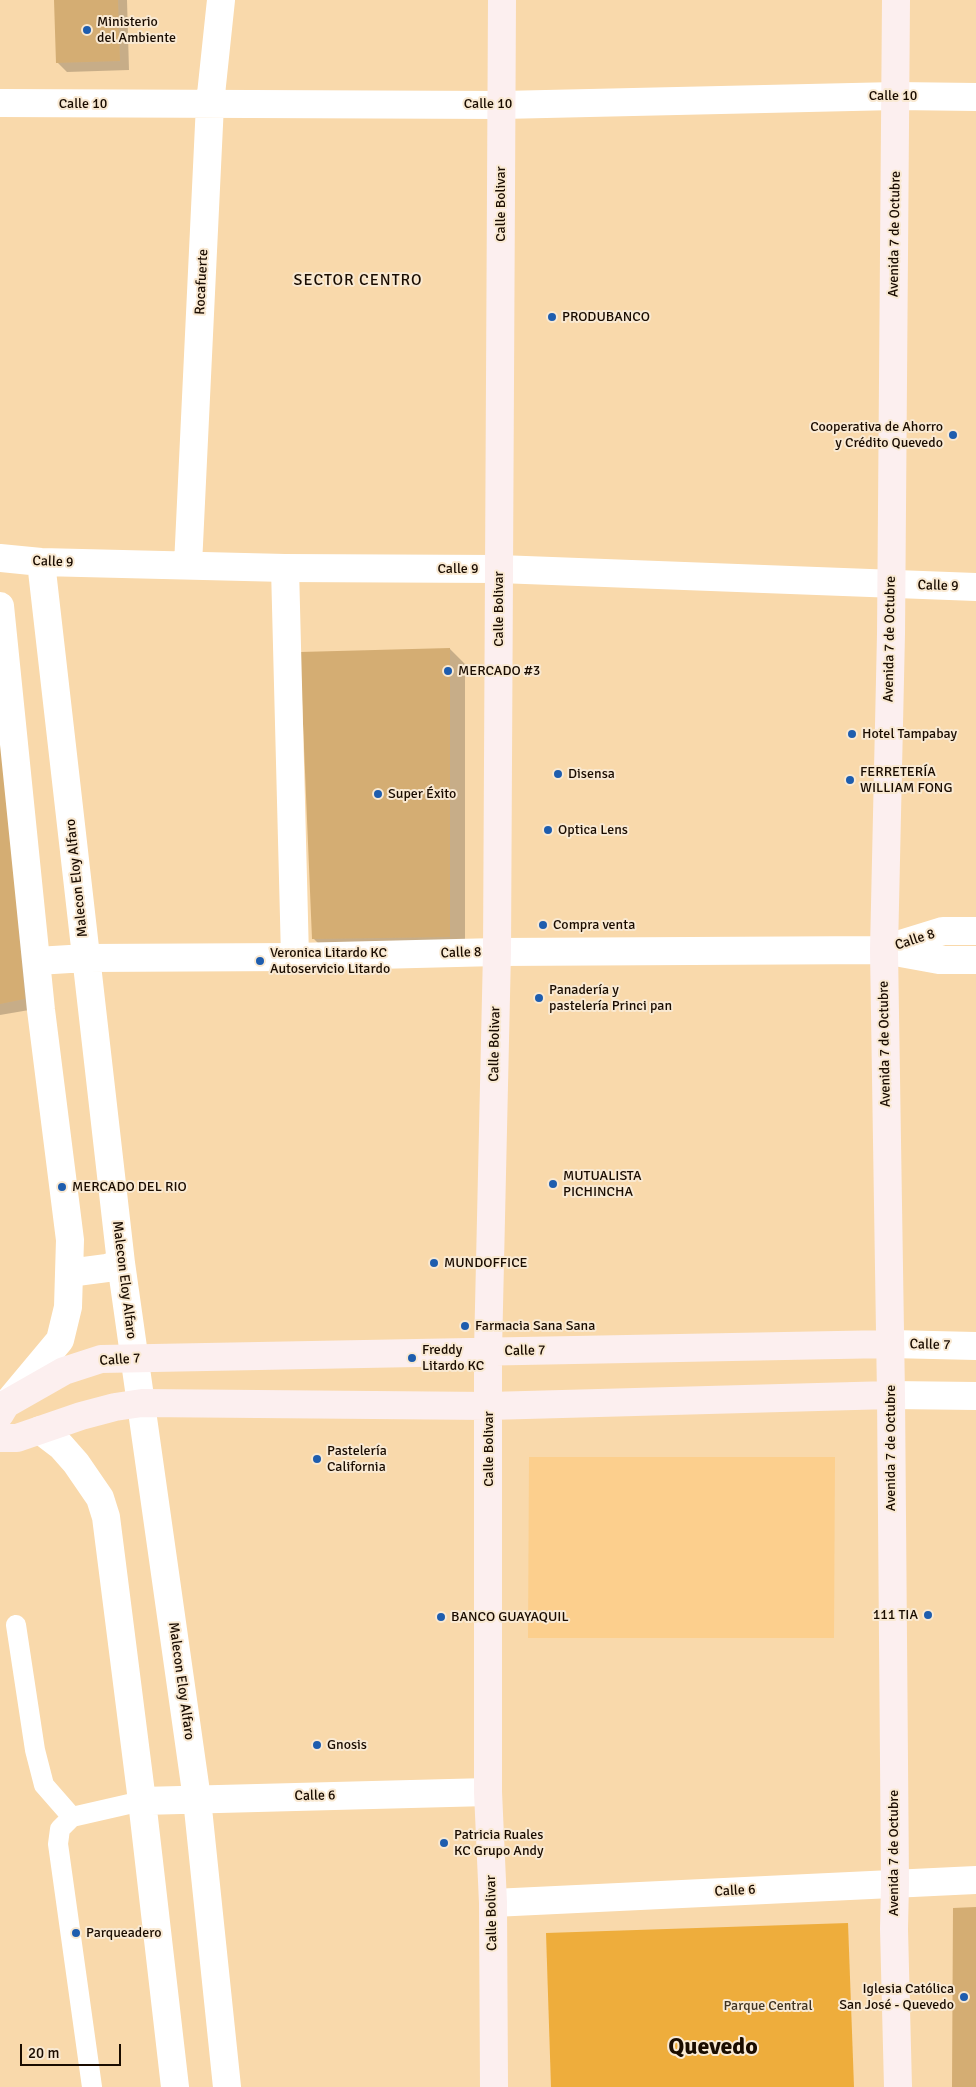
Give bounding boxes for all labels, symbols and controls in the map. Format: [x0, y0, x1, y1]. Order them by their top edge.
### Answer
place label: Ministerio del Ambiente [97, 14, 176, 46]
marker: Ministerio del Ambiente [81, 24, 93, 36]
street label: Calle 10 [869, 88, 917, 104]
street label: Calle 10 [59, 96, 107, 112]
street label: Calle 10 [464, 96, 512, 112]
street label: Calle Bolivar [493, 166, 509, 242]
street label: Avenida 7 de Octubre [885, 171, 905, 297]
street label: Rocafuerte [192, 249, 212, 315]
district label: SECTOR CENTRO [292, 271, 424, 291]
place label: PRODUBANCO [562, 309, 650, 325]
marker: PRODUBANCO [546, 311, 558, 323]
place label: Cooperativa de Ahorro y Crédito Quevedo [810, 419, 943, 452]
marker: Cooperativa de Ahorro y Crédito Quevedo [947, 429, 959, 441]
street label: Calle 9 [32, 553, 74, 571]
street label: Calle 9 [437, 561, 479, 577]
street label: Calle Bolivar [491, 571, 507, 647]
street label: Avenida 7 de Octubre [880, 576, 900, 702]
street label: Calle 9 [917, 577, 959, 595]
place label: MERCADO #3 [458, 663, 540, 679]
marker: MERCADO #3 [442, 665, 454, 677]
place label: Hotel Tampabay [862, 726, 957, 742]
marker: Hotel Tampabay [846, 728, 858, 740]
place label: FERRETERÍA WILLIAM FONG [860, 764, 952, 796]
place label: Disensa [568, 766, 615, 782]
marker: Disensa [552, 768, 564, 780]
marker: FERRETERÍA WILLIAM FONG [844, 774, 856, 786]
place label: Super Éxito [388, 786, 456, 802]
marker: Super Éxito [372, 788, 384, 800]
street label: Malecon Eloy Alfaro [62, 818, 92, 938]
place label: Optica Lens [558, 822, 628, 838]
marker: Optica Lens [542, 824, 554, 836]
place label: Compra venta [553, 917, 635, 933]
marker: Compra venta [537, 919, 549, 931]
street label: Calle 8 [893, 926, 937, 954]
street label: Calle 8 [440, 944, 482, 962]
place label: Veronica Litardo KC Autoservicio Litardo [270, 945, 390, 978]
marker: Veronica Litardo KC Autoservicio Litardo [254, 955, 266, 967]
street label: Avenida 7 de Octubre [875, 981, 895, 1107]
place label: Panadería y pastelería Princi pan [549, 982, 672, 1014]
marker: Panadería y pastelería Princi pan [533, 992, 545, 1004]
street label: Calle Bolivar [486, 1006, 504, 1082]
place label: MUTUALISTA PICHINCHA [563, 1168, 641, 1200]
marker: MUTUALISTA PICHINCHA [547, 1178, 559, 1190]
place label: MERCADO DEL RIO [72, 1179, 187, 1195]
marker: MERCADO DEL RIO [56, 1181, 68, 1193]
street label: Malecon Eloy Alfaro [108, 1220, 140, 1340]
place label: MUNDOFFICE [444, 1255, 528, 1271]
marker: MUNDOFFICE [428, 1257, 440, 1269]
place label: Farmacia Sana Sana [475, 1318, 595, 1334]
marker: Farmacia Sana Sana [459, 1320, 471, 1332]
street label: Calle 7 [909, 1336, 951, 1354]
place label: Freddy Litardo KC [422, 1342, 484, 1374]
street label: Calle 7 [504, 1342, 546, 1360]
street label: Calle 7 [99, 1350, 141, 1370]
marker: Freddy Litardo KC [406, 1352, 418, 1364]
street label: Avenida 7 de Octubre [883, 1385, 899, 1511]
street label: Calle Bolivar [481, 1411, 497, 1487]
place label: Pastelería California [327, 1443, 387, 1475]
marker: Pastelería California [311, 1453, 323, 1465]
place label: 111 TIA [873, 1607, 918, 1623]
place label: BANCO GUAYAQUIL [451, 1609, 569, 1625]
marker: 111 TIA [922, 1609, 934, 1621]
marker: BANCO GUAYAQUIL [435, 1611, 447, 1623]
street label: Malecon Eloy Alfaro [164, 1621, 198, 1741]
place label: Gnosis [327, 1737, 367, 1753]
marker: Gnosis [311, 1739, 323, 1751]
street label: Calle 6 [294, 1787, 336, 1805]
street label: Avenida 7 de Octubre [886, 1790, 902, 1916]
place label: Patricia Ruales KC Grupo Andy [454, 1827, 543, 1860]
marker: Patricia Ruales KC Grupo Andy [438, 1837, 450, 1849]
street label: Calle Bolivar [483, 1875, 501, 1951]
street label: Calle 6 [714, 1882, 756, 1900]
place label: Parqueadero [86, 1925, 161, 1941]
marker: Parqueadero [70, 1927, 82, 1939]
place label: Iglesia Católica San José - Quevedo [839, 1981, 954, 2014]
marker: Iglesia Católica San José - Quevedo [958, 1991, 970, 2003]
park label: Parque Central [723, 1998, 813, 2014]
scale bar [22, 2034, 124, 2066]
district label: Quevedo [668, 2034, 758, 2062]
text: 20 m [28, 2044, 59, 2062]

